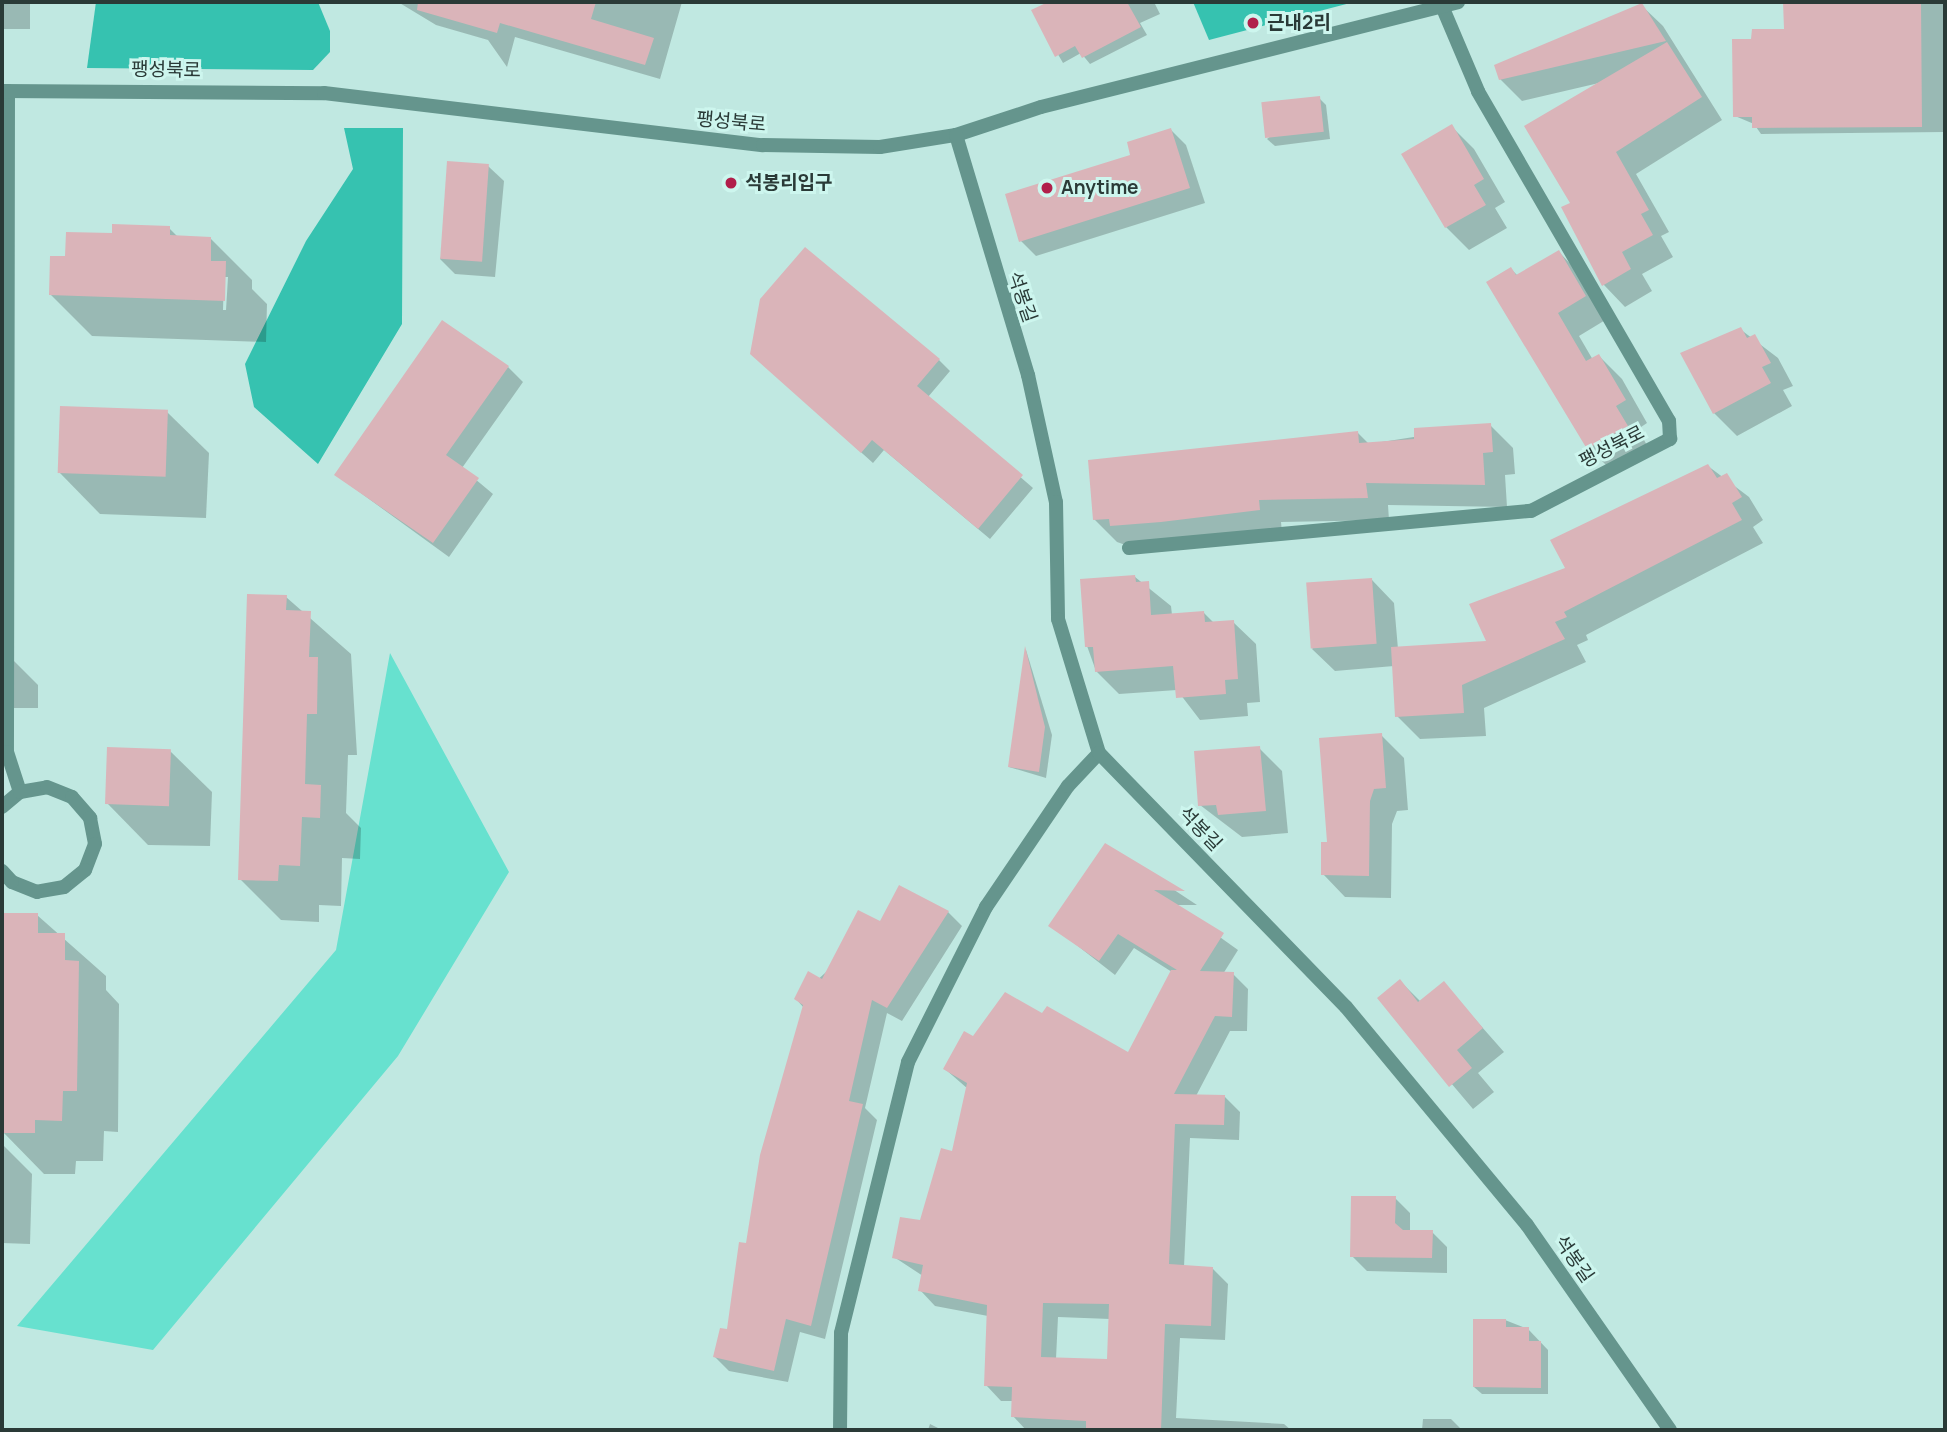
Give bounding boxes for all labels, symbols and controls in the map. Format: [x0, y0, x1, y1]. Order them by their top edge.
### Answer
place label: 근내2리 [1267, 12, 1331, 34]
marker: 근내2리 [1245, 15, 1261, 31]
street label: 팽성북로 [131, 58, 201, 82]
street label: 팽성북로 [695, 108, 767, 136]
place label: 석봉리입구 [745, 172, 832, 194]
marker: 석봉리입구 [723, 175, 739, 191]
place label: Anytime [1061, 177, 1139, 199]
marker: Anytime [1039, 180, 1055, 196]
street label: 석봉길 [1003, 268, 1041, 326]
street label: 팽성북로 [1576, 421, 1648, 473]
street label: 석봉길 [1174, 802, 1226, 856]
street label: 석봉길 [1550, 1231, 1598, 1287]

